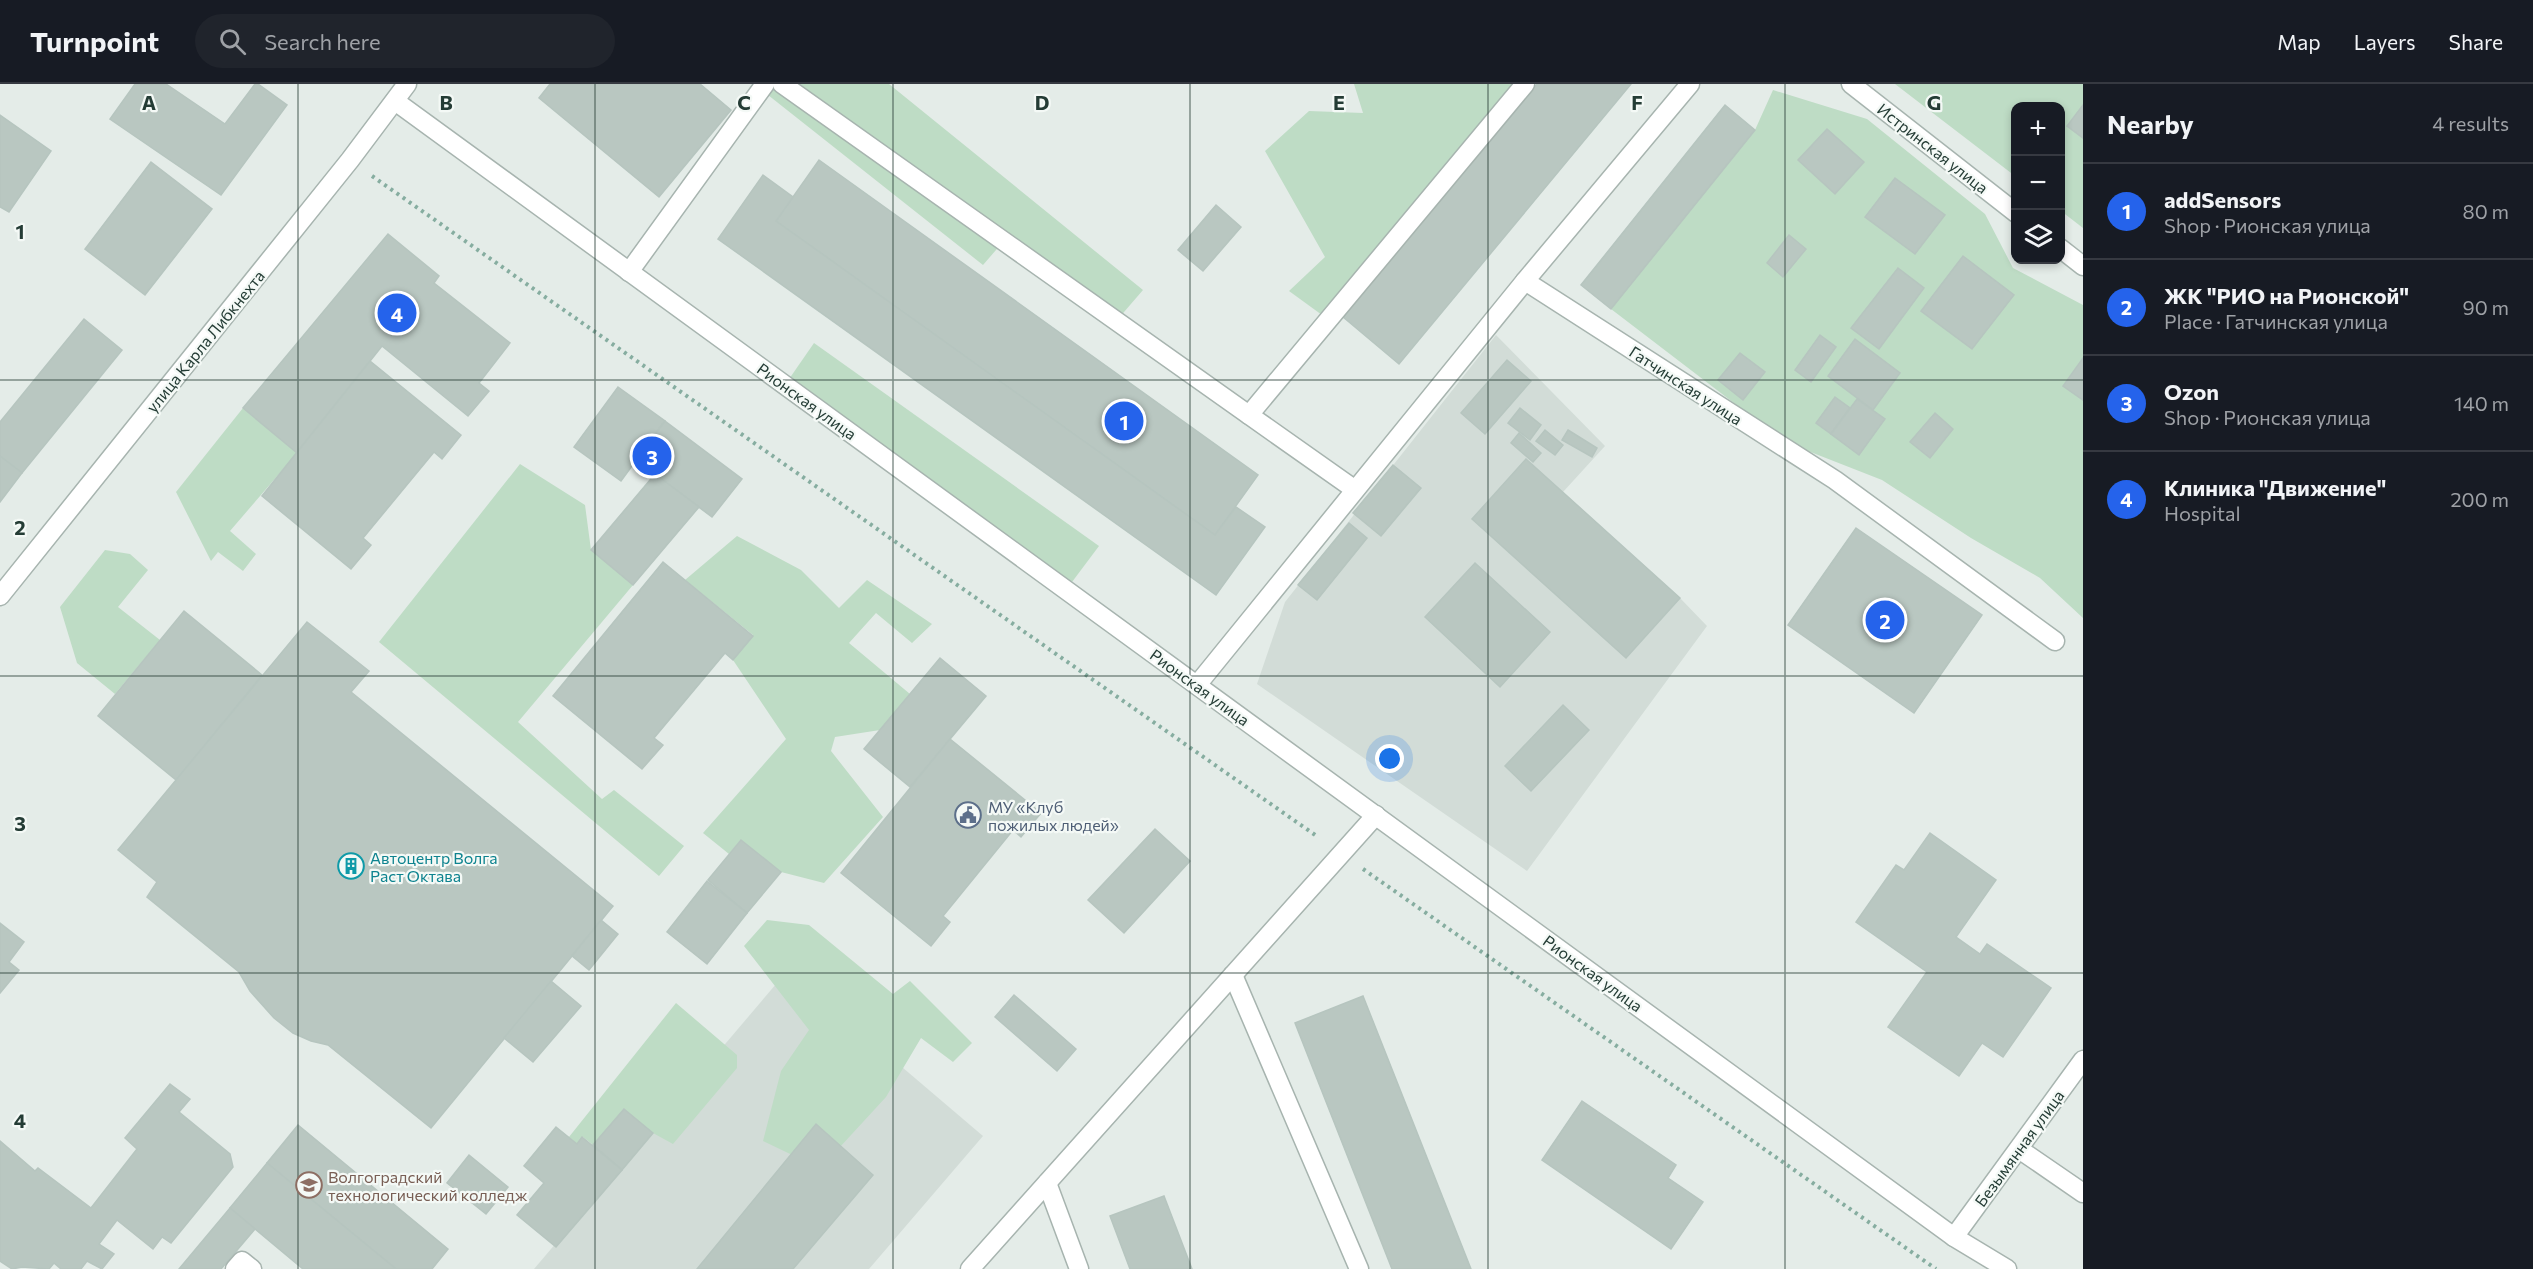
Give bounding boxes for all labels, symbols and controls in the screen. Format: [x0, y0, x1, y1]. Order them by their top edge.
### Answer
search box [195, 14, 615, 68]
text: Turnpoint [30, 24, 159, 58]
icon: search [216, 25, 249, 58]
text: Search here [264, 28, 381, 55]
text: Map [2277, 29, 2321, 54]
text: Layers [2354, 29, 2416, 54]
text: Share [2449, 29, 2503, 54]
text: A [142, 90, 156, 114]
text: B [439, 90, 453, 114]
text: C [737, 90, 751, 114]
text: D [1035, 90, 1049, 114]
text: E [1333, 90, 1345, 114]
text: F [1631, 90, 1643, 114]
text: G [1927, 90, 1941, 114]
street label: Истринская улица [1874, 99, 1992, 197]
map controls [2011, 102, 2065, 264]
button: + [2011, 102, 2065, 156]
text: Nearby [2107, 108, 2194, 139]
text: 4 results [2432, 111, 2509, 135]
button: − [2011, 156, 2065, 210]
text: addSensors [2164, 186, 2281, 213]
text: 1 [2122, 199, 2131, 223]
text: 80 m [2463, 199, 2509, 223]
button: layers [2011, 210, 2065, 264]
text: Shop · Рионская улица [2164, 213, 2371, 237]
text: 1 [15, 219, 25, 243]
street label: улица Карла Либкнехта [142, 266, 268, 416]
text: ЖК "РИО на Рионской" [2164, 282, 2409, 309]
pin: 4 [378, 290, 416, 336]
text: 2 [2121, 295, 2132, 319]
text: 90 m [2463, 295, 2509, 319]
text: Place · Гатчинская улица [2164, 309, 2388, 333]
street label: Гатчинская улица [1626, 342, 1746, 428]
street label: Рионская улица [754, 359, 860, 443]
text: Ozon [2164, 378, 2219, 405]
text: 3 [2121, 391, 2132, 415]
text: 140 m [2454, 391, 2509, 415]
pin: 1 [1104, 398, 1144, 444]
text: Shop · Рионская улица [2164, 405, 2371, 429]
pin: 3 [632, 434, 672, 478]
text: Клиника "Движение" [2164, 474, 2386, 501]
text: 4 [2120, 487, 2133, 511]
text: 200 m [2451, 487, 2509, 511]
text: Hospital [2164, 501, 2241, 525]
text: 2 [14, 515, 26, 539]
pin: 2 [1866, 598, 1904, 642]
street label: Рионская улица [1147, 645, 1253, 729]
your location [1375, 744, 1404, 773]
place label: МУ «Клуб пожилых людей» [988, 797, 1119, 834]
public building icon: МУ «Клуб пожилых людей» [953, 800, 983, 830]
text: 3 [14, 811, 26, 835]
place label: Автоцентр Волга Раст Октава [370, 848, 498, 885]
building icon: Автоцентр Волга Раст Октава [336, 851, 366, 881]
street label: Рионская улица [1540, 931, 1646, 1015]
street label: Безымянная улица [1970, 1086, 2068, 1210]
text: 4 [14, 1108, 26, 1132]
place label: Волгоградский технологический колледж [328, 1167, 528, 1204]
school or university icon: Волгоградский технологический колледж [294, 1170, 324, 1200]

